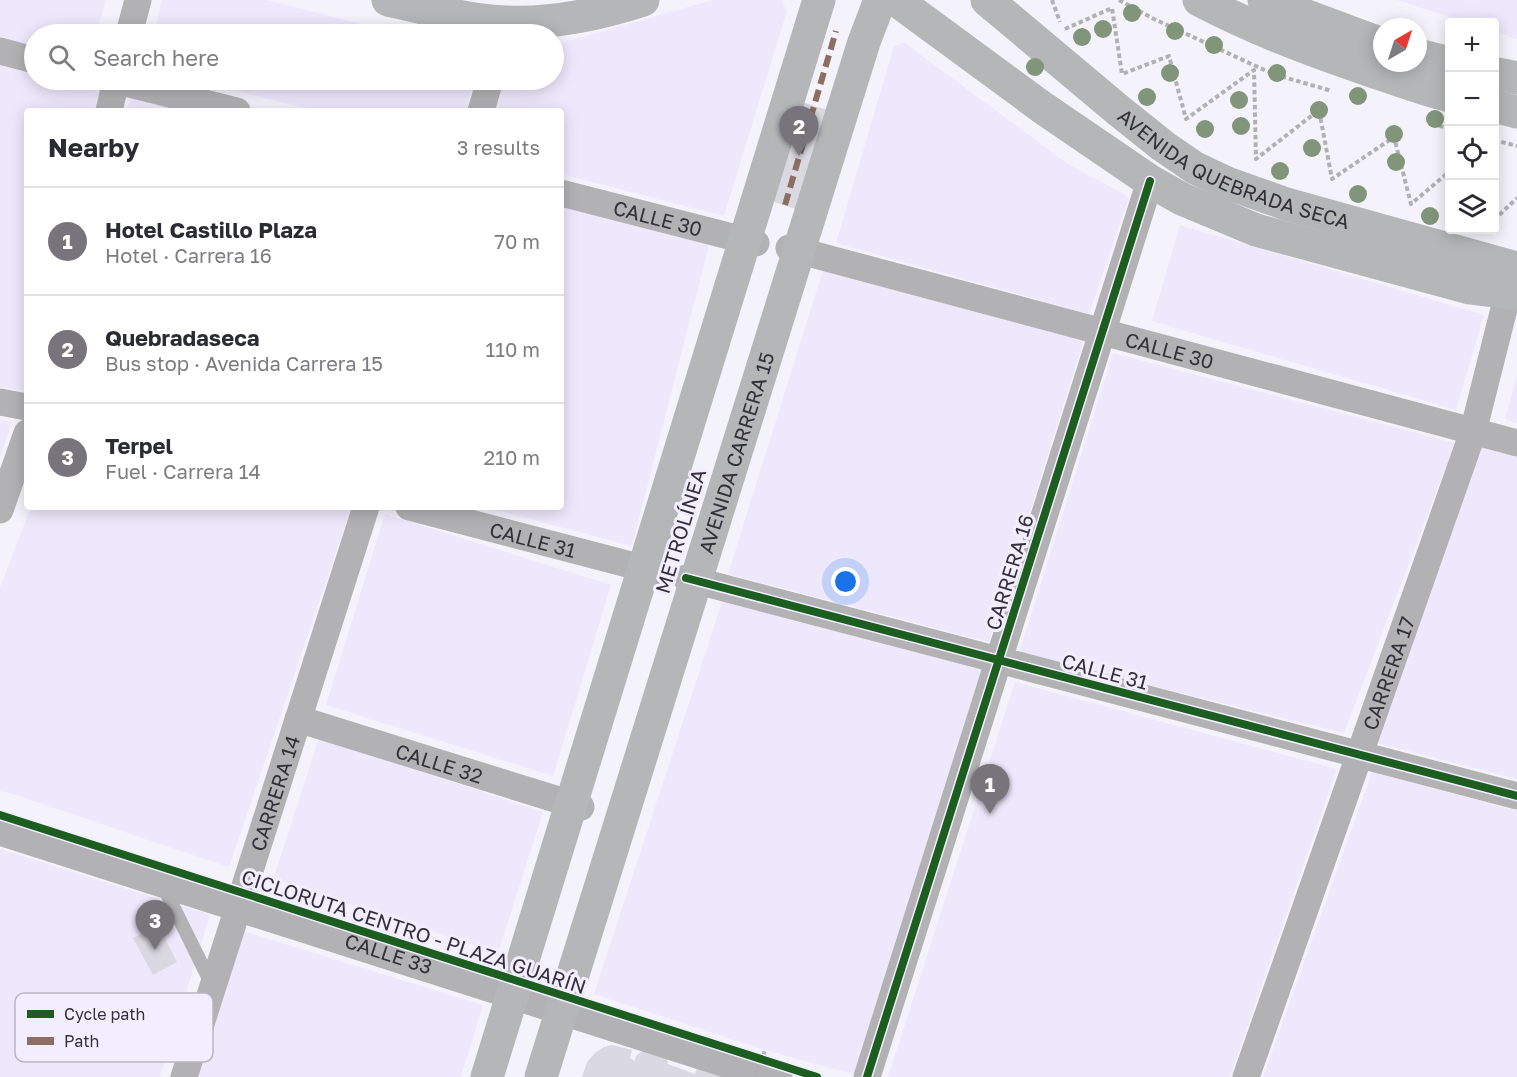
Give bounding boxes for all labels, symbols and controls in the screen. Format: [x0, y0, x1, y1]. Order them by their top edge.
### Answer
north arrow [1373, 18, 1427, 72]
map controls [1445, 18, 1499, 234]
button: + [1445, 18, 1499, 72]
search box [24, 24, 564, 90]
icon: search [45, 41, 78, 74]
text: Search here [93, 44, 219, 71]
button: − [1445, 72, 1499, 126]
street label: AVENIDA QUEBRADA SECA [1113, 103, 1352, 233]
pin: 2 [780, 106, 818, 156]
button: locate [1445, 126, 1499, 180]
text: Nearby [48, 132, 139, 163]
text: 3 results [457, 135, 540, 159]
button: layers [1445, 180, 1499, 234]
street label: CALLE 30 [611, 195, 705, 241]
text: Hotel Castillo Plaza [105, 216, 317, 243]
text: 1 [62, 229, 73, 253]
text: 70 m [494, 229, 540, 253]
text: Hotel · Carrera 16 [105, 243, 272, 267]
text: Quebradaseca [105, 324, 260, 351]
street label: CALLE 30 [1123, 327, 1217, 373]
text: 2 [61, 337, 74, 361]
text: 110 m [486, 337, 540, 361]
street label: AVENIDA CARRERA 15 [693, 349, 779, 557]
text: Bus stop · Avenida Carrera 15 [105, 351, 383, 375]
text: Terpel [105, 432, 173, 459]
text: 3 [61, 445, 74, 469]
text: 210 m [484, 445, 540, 469]
text: Fuel · Carrera 14 [105, 459, 261, 483]
street label: METROLÍNEA [650, 466, 710, 596]
street label: CARRERA 16 [980, 511, 1038, 633]
street label: CALLE 31 [487, 517, 579, 562]
your location [831, 567, 860, 596]
street label: CARRERA 17 [1357, 613, 1419, 733]
street label: CALLE 31 [1059, 648, 1151, 694]
street label: CARRERA 14 [245, 732, 304, 854]
street label: CALLE 32 [393, 738, 486, 788]
pin: 1 [970, 764, 1010, 814]
street label: CICLORUTA CENTRO - PLAZA GUARÍN [239, 864, 589, 998]
pin: 3 [136, 900, 174, 950]
street label: CALLE 33 [342, 928, 435, 978]
legend [15, 993, 213, 1062]
text: Cycle path [64, 1004, 145, 1024]
text: Path [64, 1031, 99, 1051]

